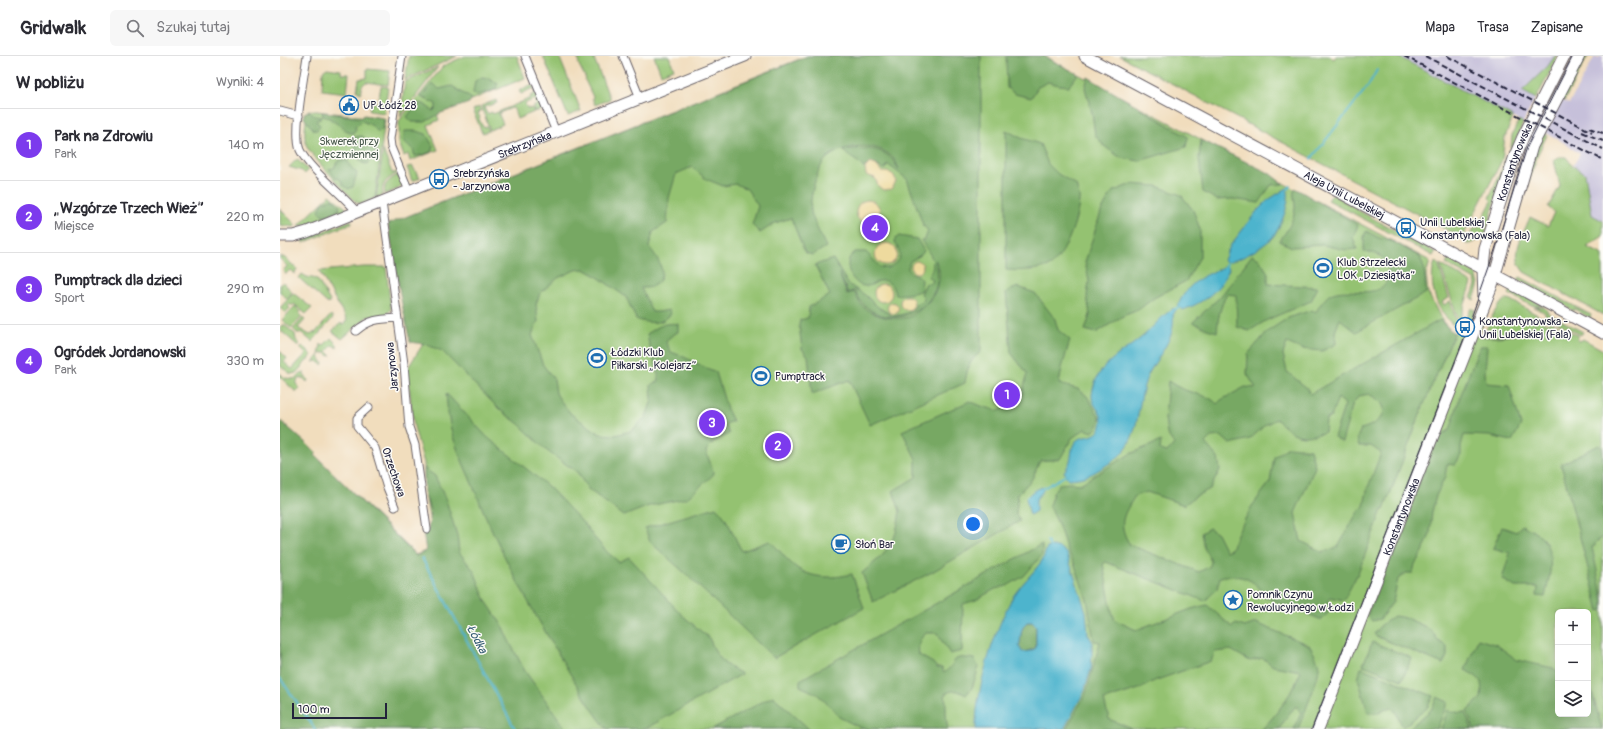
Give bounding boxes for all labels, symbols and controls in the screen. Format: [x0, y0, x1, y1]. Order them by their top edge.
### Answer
search box [110, 10, 390, 46]
text: Gridwalk [20, 16, 86, 40]
icon: search [124, 17, 146, 39]
text: Szukaj tutaj [156, 18, 230, 37]
text: Mapa [1425, 19, 1455, 36]
text: Trasa [1477, 19, 1509, 36]
text: Zapisane [1531, 19, 1583, 36]
text: W pobliżu [16, 72, 84, 93]
text: Wyniki: 4 [216, 74, 264, 90]
public building icon: UP Łódź 28 [338, 94, 360, 116]
place label: UP Łódź 28 [363, 99, 417, 112]
street label: Konstantynowska [1495, 121, 1536, 203]
text: Park na Zdrowiu [54, 127, 153, 146]
street label: Srebrzyńska [496, 129, 553, 162]
park label: Skwerek przy Jęczmiennej [319, 135, 379, 161]
text: 1 [26, 137, 32, 153]
text: 140 m [228, 137, 264, 153]
text: Park [54, 146, 77, 162]
place label: Srebrzyńska - Jarzynowa [453, 167, 510, 193]
bus stop icon: Srebrzyńska - Jarzynowa [428, 168, 450, 190]
street label: Aleja Unii Lubelskiej [1301, 168, 1387, 222]
text: „Wzgórze Trzech Wież” [54, 199, 204, 218]
text: 2 [25, 209, 33, 225]
text: 220 m [226, 209, 264, 225]
pin: 4 [862, 213, 888, 243]
place label: Unii Lubelskiej - Konstantynowska (Fala) [1420, 216, 1531, 242]
bus stop icon: Unii Lubelskiej - Konstantynowska (Fala) [1395, 217, 1417, 239]
text: Miejsce [54, 218, 94, 234]
place label: Klub Strzelecki LOK „Dziesiątka” [1337, 256, 1415, 282]
sports icon: Klub Strzelecki LOK „Dziesiątka” [1312, 257, 1334, 279]
text: Pumptrack dla dzieci [54, 271, 182, 290]
text: 3 [25, 281, 33, 297]
text: 290 m [227, 281, 264, 297]
text: Sport [54, 290, 85, 306]
place label: Konstantynowska - Unii Lubelskiej (Fala) [1479, 315, 1572, 341]
bus stop icon: Konstantynowska - Unii Lubelskiej (Fala) [1454, 316, 1476, 338]
street label: Jarzynowa [383, 342, 402, 392]
text: Ogródek Jordanowski [54, 343, 186, 362]
place label: Łódzki Klub Piłkarski „Kolejarz” [610, 346, 696, 372]
sports icon: Łódzki Klub Piłkarski „Kolejarz” [586, 347, 608, 369]
text: 4 [25, 353, 33, 369]
text: 330 m [226, 353, 264, 369]
text: Park [54, 362, 77, 378]
sports icon: Pumptrack [750, 365, 772, 387]
place label: Pumptrack [775, 370, 825, 383]
pin: 1 [994, 380, 1020, 410]
pin: 3 [699, 408, 725, 438]
pin: 2 [765, 431, 791, 461]
street label: Orzechowa [379, 446, 408, 498]
street label: Konstantynowska [1381, 476, 1423, 558]
your location [963, 514, 983, 534]
cafe icon: Słoń Bar [830, 533, 852, 555]
place label: Słoń Bar [855, 538, 894, 551]
place label: Pomnik Czynu Rewolucyjnego w Łodzi [1247, 588, 1354, 614]
place icon: Pomnik Czynu Rewolucyjnego w Łodzi [1222, 589, 1244, 611]
map controls [1555, 609, 1591, 717]
button: + [1555, 609, 1591, 645]
water label: Łódka [463, 623, 491, 657]
button: − [1555, 645, 1591, 681]
button: layers [1555, 681, 1591, 717]
scale bar [292, 701, 387, 720]
text: 100 m [298, 703, 329, 716]

